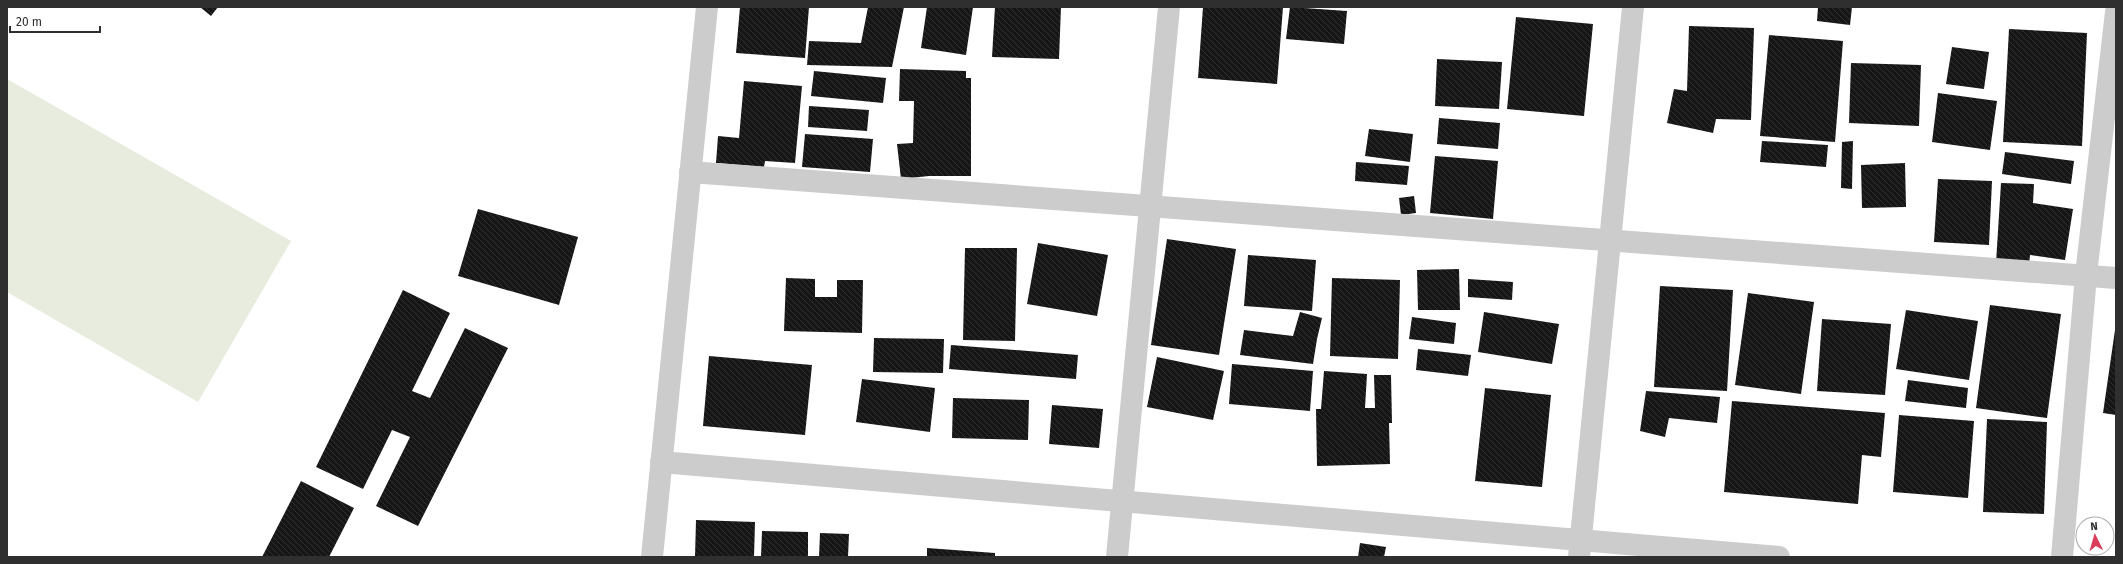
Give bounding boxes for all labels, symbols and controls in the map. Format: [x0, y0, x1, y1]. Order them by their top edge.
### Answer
scale bar [10, 8, 100, 34]
text: 20 m [16, 15, 42, 29]
north arrow [2075, 516, 2115, 556]
text: N [2090, 520, 2098, 533]

